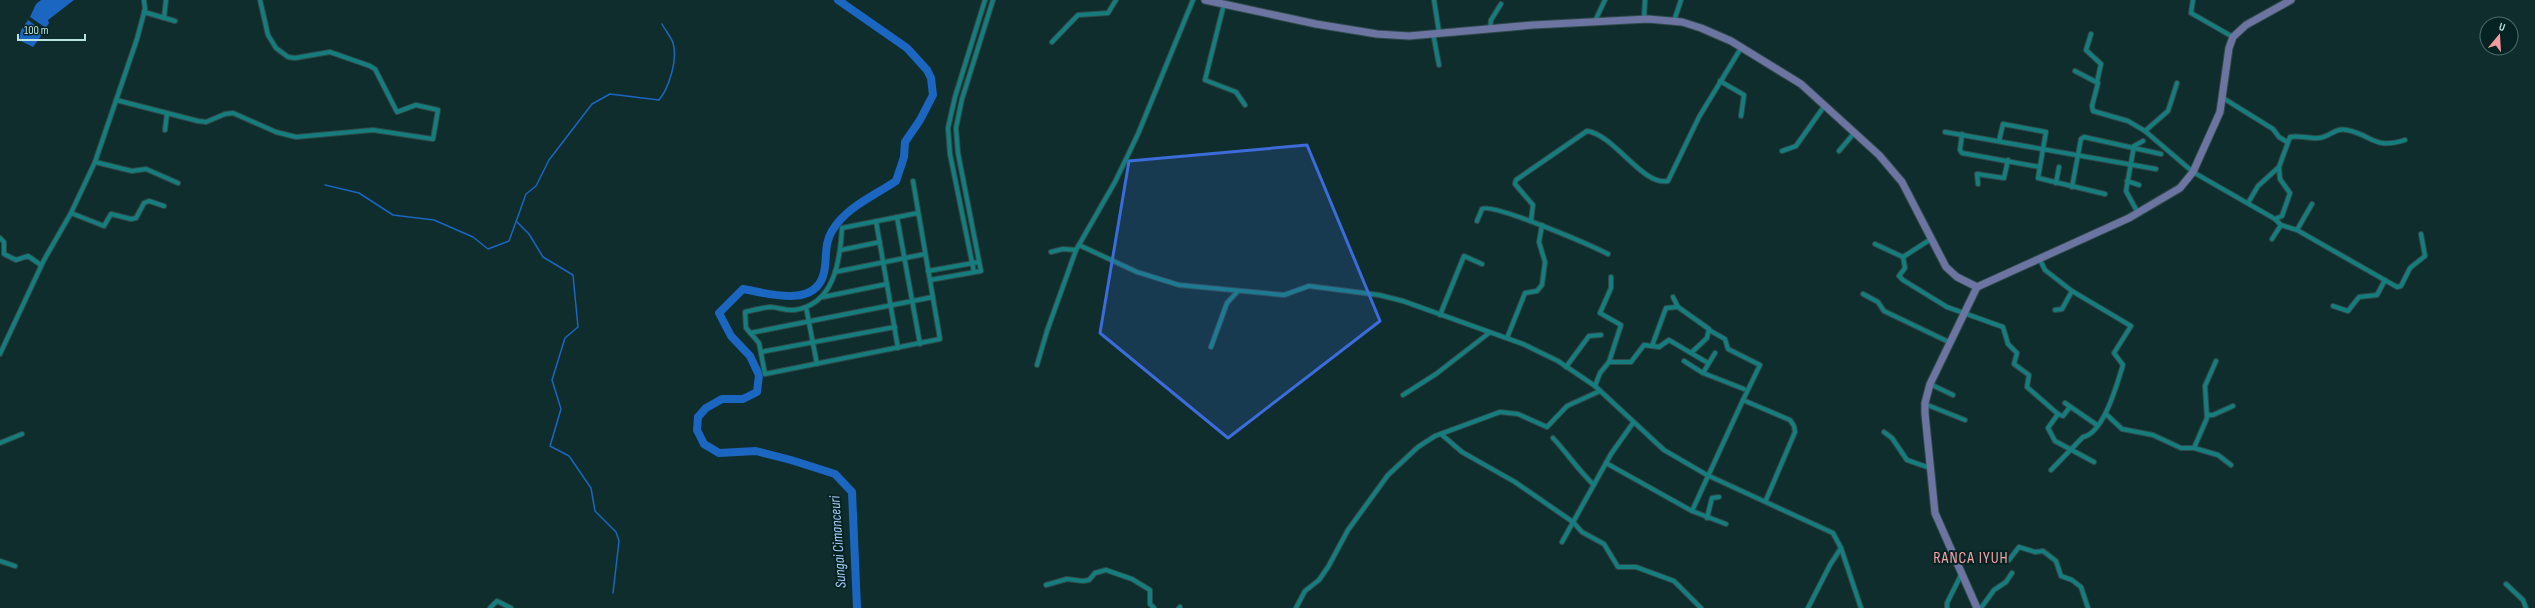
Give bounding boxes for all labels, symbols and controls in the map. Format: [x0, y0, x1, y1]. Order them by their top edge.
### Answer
scale bar [18, 16, 85, 42]
north arrow [2479, 16, 2519, 56]
text: U [2497, 20, 2507, 34]
text: 100 m [24, 23, 49, 38]
water label: Sungai Cimanceuri [825, 494, 851, 589]
district label: RANCA IYUH [1933, 549, 2009, 568]

